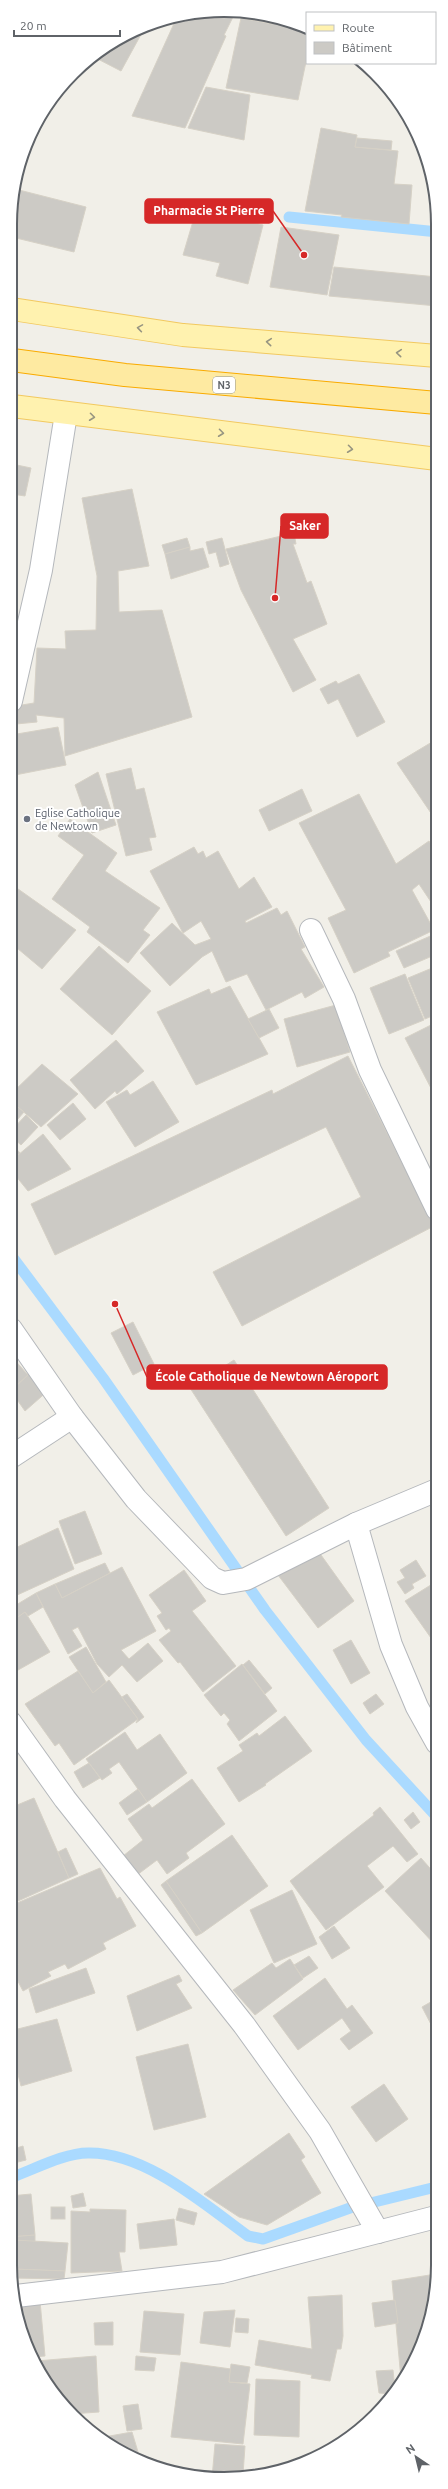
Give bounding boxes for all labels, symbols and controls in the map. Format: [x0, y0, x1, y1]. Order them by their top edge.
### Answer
scale bar [14, 12, 120, 38]
legend [306, 12, 436, 64]
text: 20 m [20, 19, 47, 32]
text: Route [342, 21, 375, 34]
text: Bâtiment [342, 41, 392, 54]
callout: Pharmacie St Pierre [145, 199, 273, 223]
text: Pharmacie St Pierre [153, 204, 265, 217]
one-way arrow [137, 324, 143, 333]
one-way arrow [266, 338, 272, 347]
one-way arrow [396, 349, 402, 358]
road number: N3 [213, 377, 235, 393]
one-way arrow [89, 413, 95, 422]
one-way arrow [218, 428, 224, 437]
one-way arrow [347, 444, 353, 453]
callout: Saker [281, 514, 328, 538]
text: Saker [289, 519, 321, 532]
place label: Eglise Catholique de Newtown [35, 807, 120, 832]
marker: Eglise Catholique de Newtown [22, 814, 32, 824]
callout: École Catholique de Newtown Aéroport [147, 1365, 387, 1389]
text: École Catholique de Newtown Aéroport [155, 1368, 379, 1383]
north arrow [396, 2437, 436, 2477]
text: N [403, 2442, 417, 2456]

